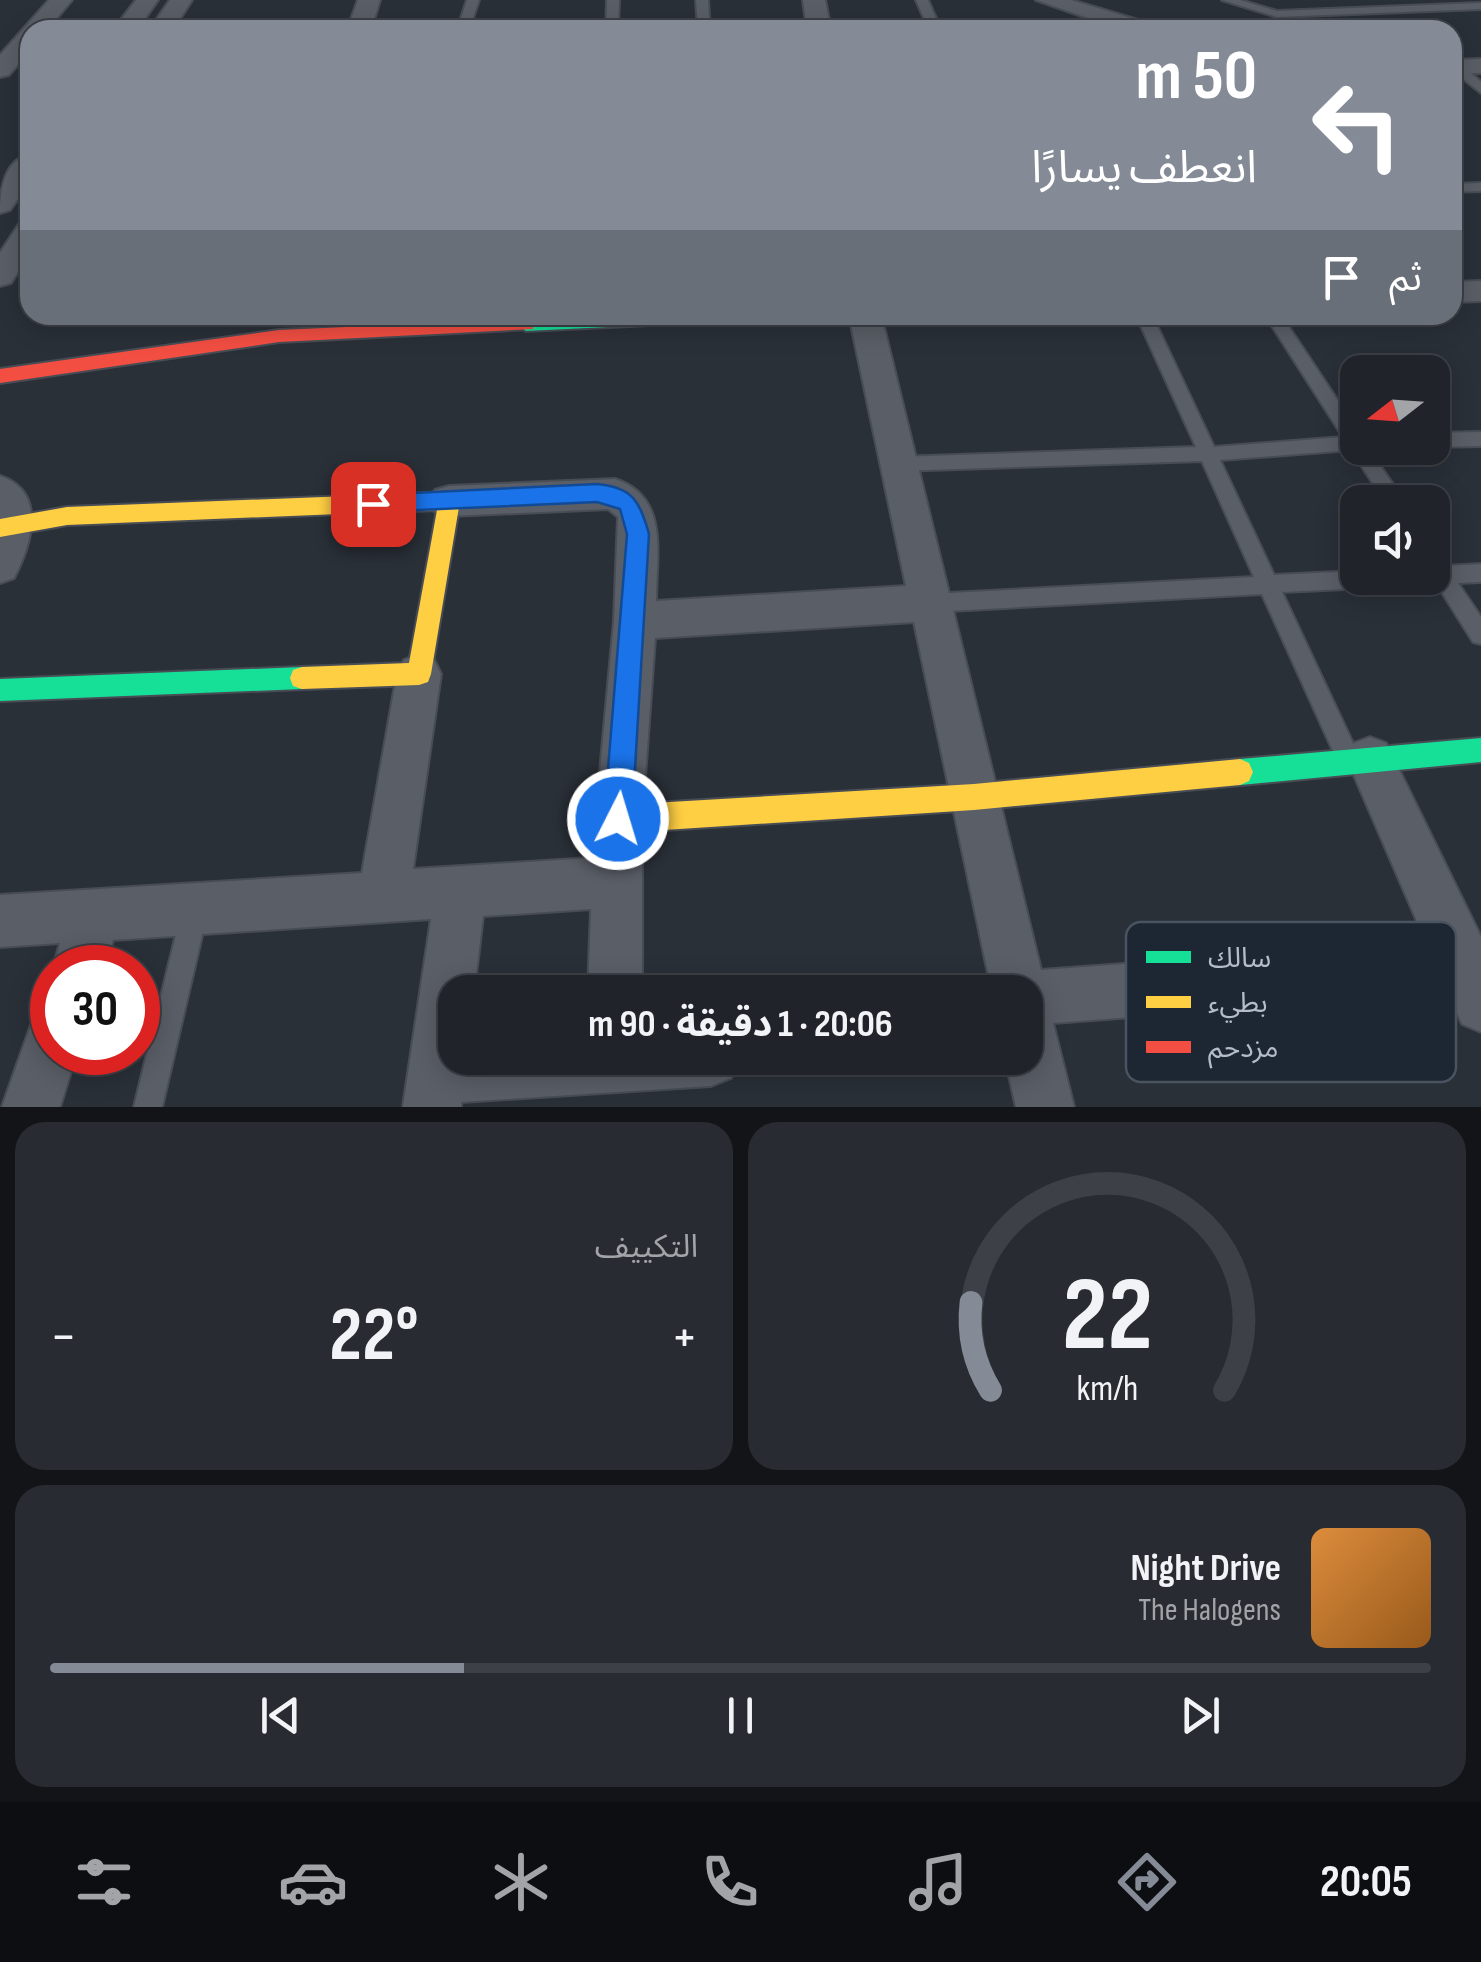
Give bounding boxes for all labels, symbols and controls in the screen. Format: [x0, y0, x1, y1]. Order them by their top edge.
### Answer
text: 50 m [1136, 35, 1257, 119]
icon: left [1292, 60, 1422, 190]
text: انعطف يسارًا [1031, 141, 1257, 196]
icon: arrive [1314, 250, 1369, 305]
text: ثم [1389, 256, 1422, 301]
north arrow [1340, 355, 1450, 465]
map controls [1340, 355, 1450, 595]
pin [331, 462, 416, 547]
icon: arrive [346, 477, 401, 532]
button: sound [1340, 485, 1450, 595]
position arrow [566, 767, 670, 871]
legend [1126, 922, 1456, 1082]
text: سالك [1208, 942, 1271, 975]
speed limit sign: 30 [30, 945, 160, 1075]
text: بطيء [1208, 987, 1268, 1023]
text: 20:06 · 1 دقيقة · 90 m [588, 1002, 893, 1047]
text: مزدحم [1208, 1032, 1279, 1069]
text: التكييف [595, 1228, 698, 1267]
text: 22 [1061, 1254, 1153, 1379]
text: 22° [329, 1291, 419, 1382]
text: − [50, 1304, 77, 1371]
text: + [671, 1304, 698, 1371]
text: km/h [1076, 1368, 1138, 1411]
text: Night Drive [1130, 1546, 1281, 1591]
text: The Halogens [1138, 1591, 1281, 1630]
icon: previous [253, 1688, 308, 1743]
icon: pause [713, 1688, 768, 1743]
icon: next [1173, 1688, 1228, 1743]
icon: filters [69, 1847, 139, 1917]
icon: car [278, 1847, 348, 1917]
icon: climate [486, 1847, 556, 1917]
icon: phone [695, 1847, 765, 1917]
icon: music [903, 1847, 973, 1917]
icon: directions [1112, 1847, 1182, 1917]
text: 20:05 [1320, 1855, 1412, 1910]

